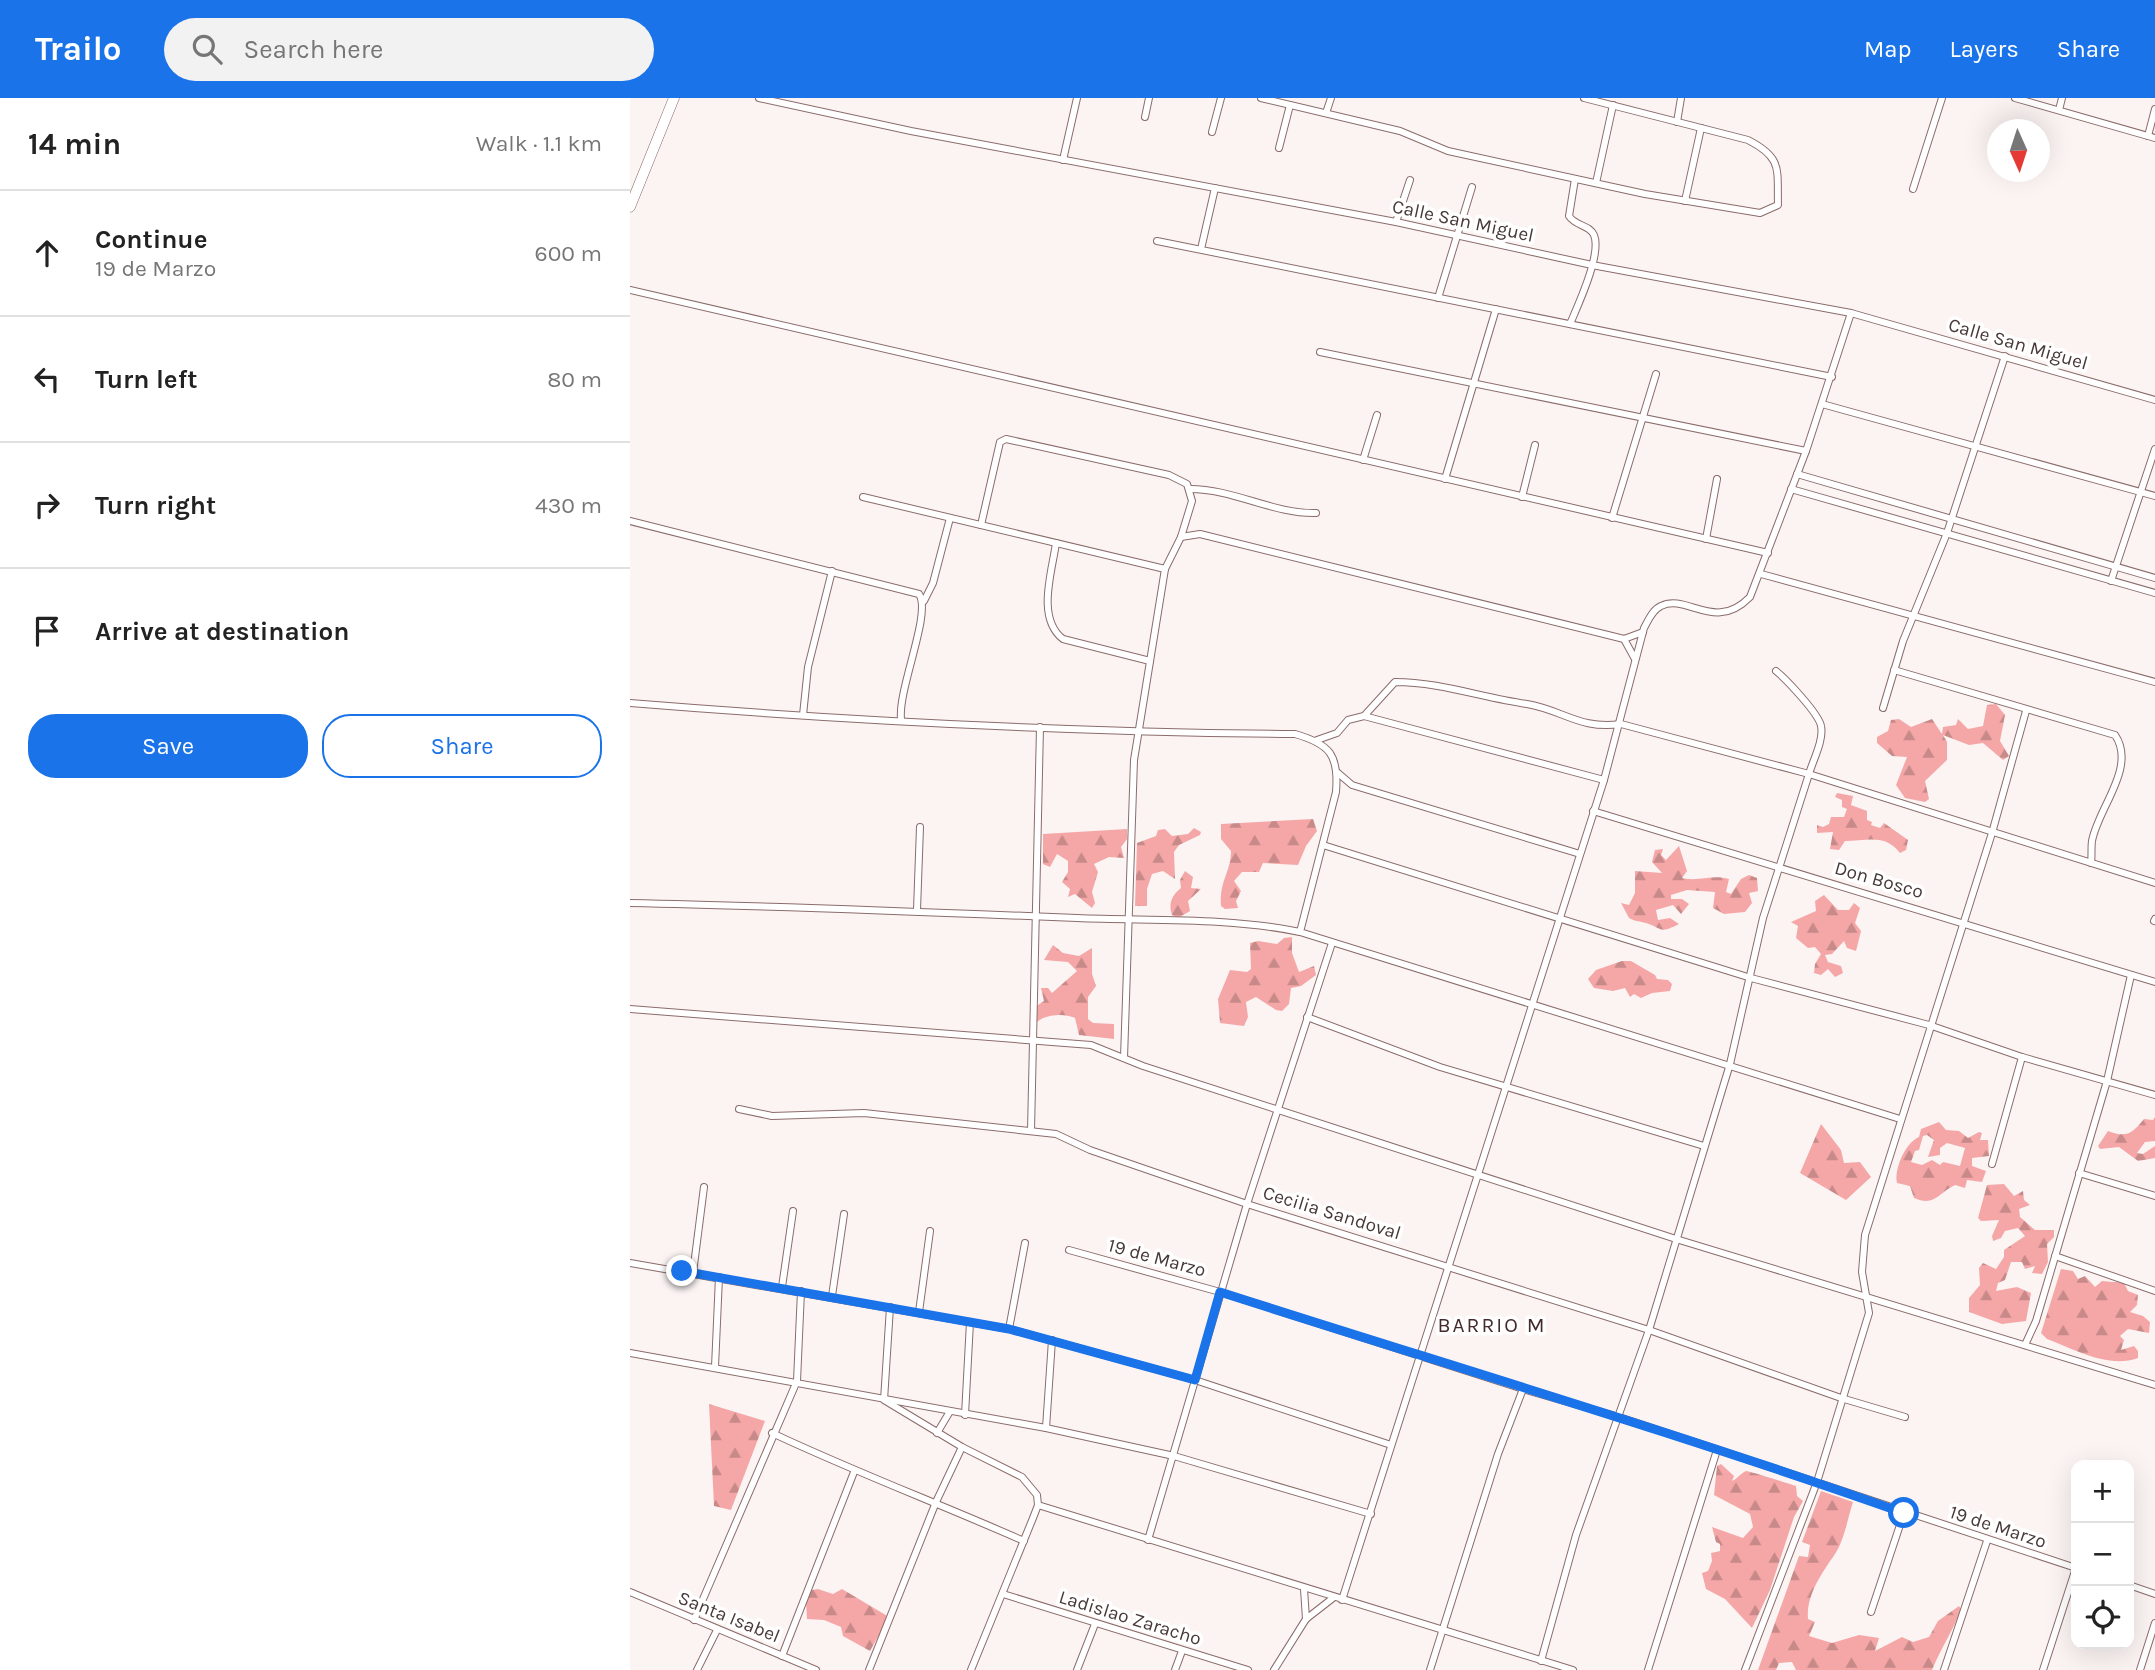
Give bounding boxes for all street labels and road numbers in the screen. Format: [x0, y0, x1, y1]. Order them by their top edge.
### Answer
street label: Calle San Miguel [1390, 195, 1536, 247]
street label: Calle San Miguel [1946, 314, 2090, 374]
street label: Don Bosco [1832, 857, 1926, 903]
street label: Cecilia Sandoval [1260, 1182, 1404, 1244]
street label: 19 de Marzo [1106, 1234, 1208, 1282]
street label: 19 de Marzo [1947, 1501, 2049, 1553]
street label: Ladislao Zaracho [1056, 1586, 1204, 1650]
street label: Santa Isabel [675, 1587, 783, 1647]

